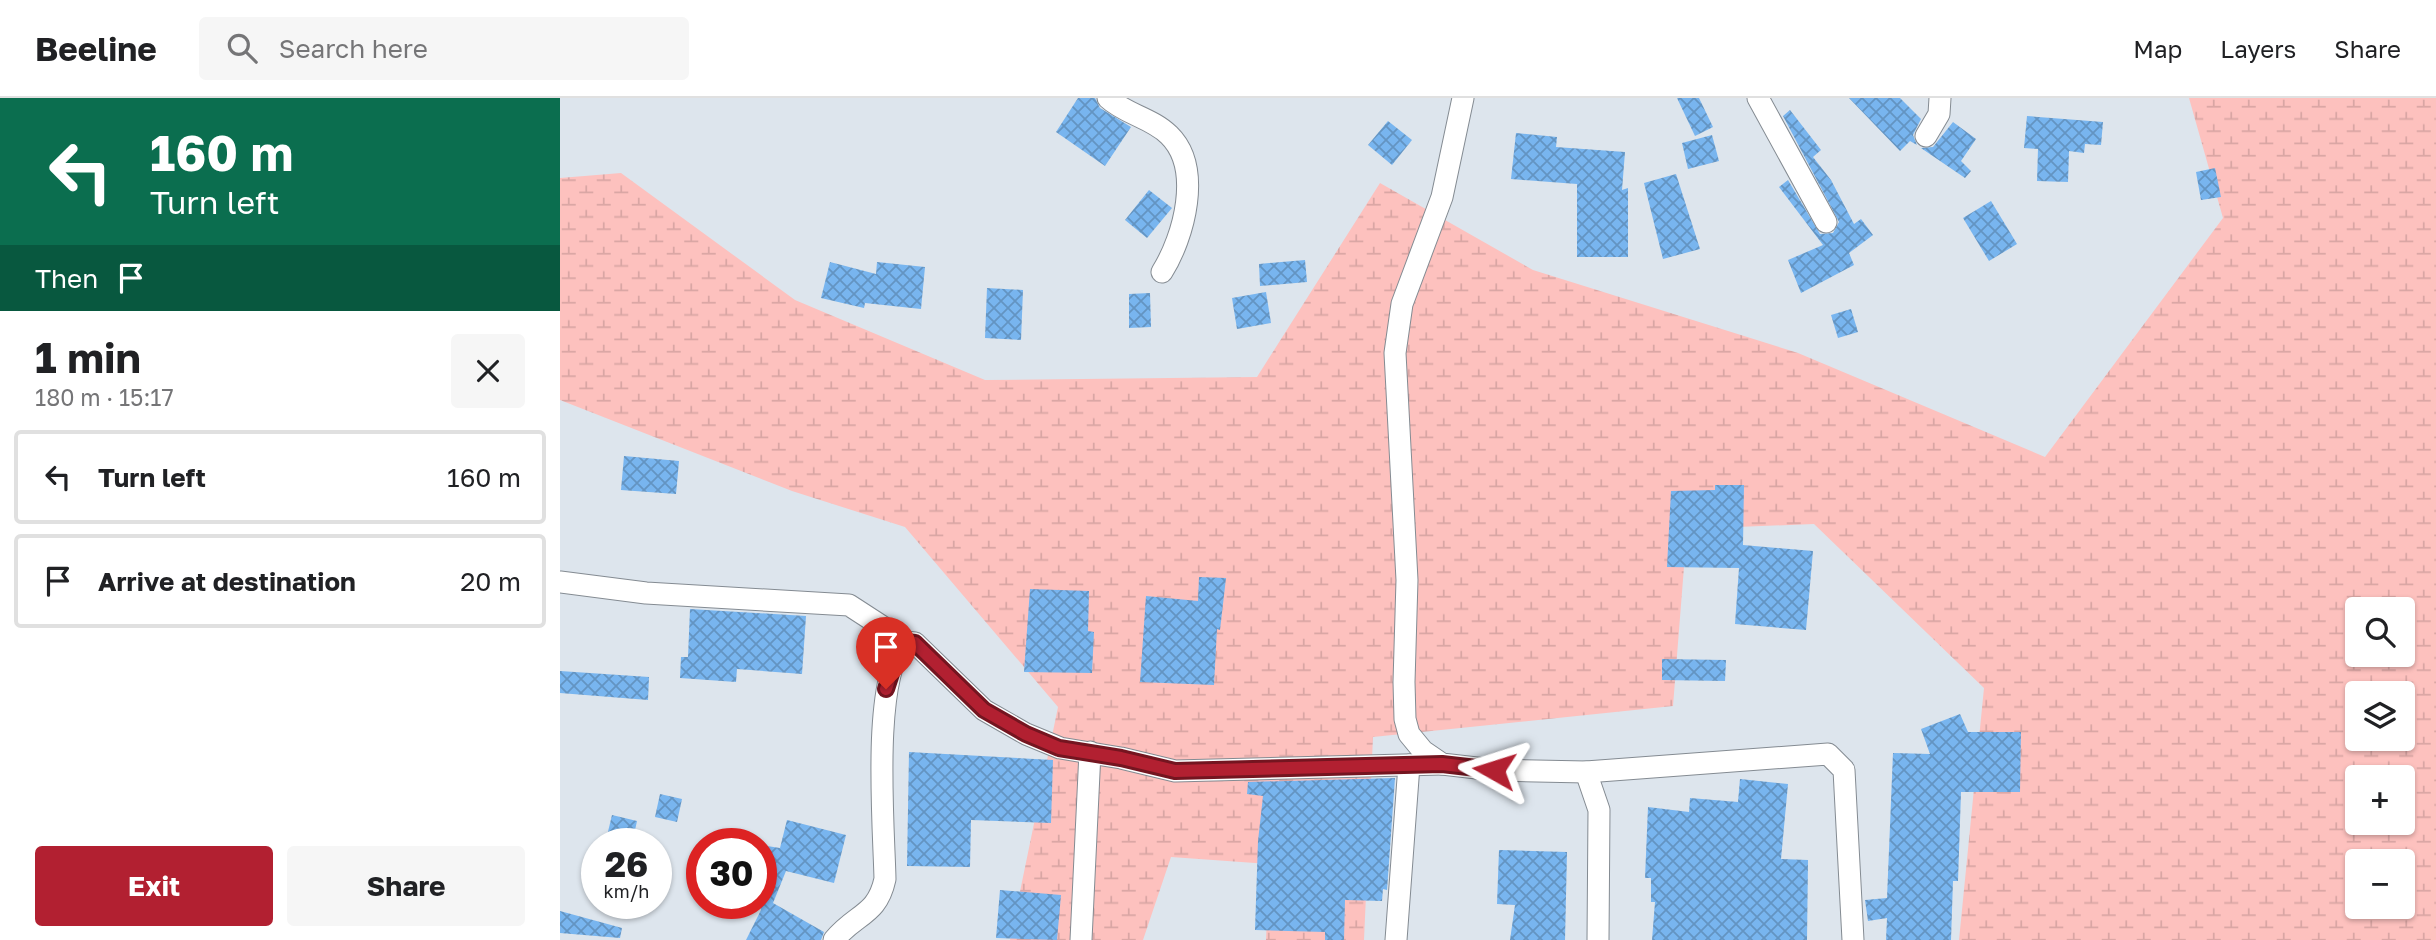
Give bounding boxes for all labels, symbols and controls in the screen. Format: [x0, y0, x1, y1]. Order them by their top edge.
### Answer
search box [199, 17, 689, 80]
text: Beeline [35, 29, 157, 68]
icon: search [223, 29, 261, 67]
text: Search here [279, 33, 428, 64]
text: Map [2133, 34, 2182, 63]
text: Layers [2220, 34, 2296, 63]
text: Share [2334, 34, 2401, 63]
text: 160 m [150, 123, 293, 182]
icon: left [35, 126, 126, 217]
text: Turn left [150, 183, 279, 221]
icon: arrive [112, 259, 150, 297]
text: Then [35, 263, 98, 294]
text: 1 min [35, 332, 141, 382]
button: close [451, 334, 525, 408]
text: 180 m · 15:17 [35, 383, 174, 411]
icon: left [39, 458, 77, 496]
text: Turn left [98, 462, 206, 493]
text: 160 m [447, 462, 521, 493]
icon: arrive [39, 562, 77, 600]
text: Arrive at destination [98, 566, 356, 597]
text: 20 m [460, 566, 521, 597]
map controls [2345, 597, 2415, 919]
button: search [2345, 597, 2415, 667]
pin [856, 617, 916, 689]
icon: arrive [867, 628, 905, 666]
button: layers [2345, 681, 2415, 751]
position arrow [1457, 733, 1531, 807]
button: + [2345, 765, 2415, 835]
speed limit sign: 30 [686, 828, 777, 919]
text: 26 [605, 843, 648, 885]
button: Exit [35, 846, 273, 926]
button: Share [287, 846, 525, 926]
button: − [2345, 849, 2415, 919]
text: km/h [604, 880, 649, 902]

